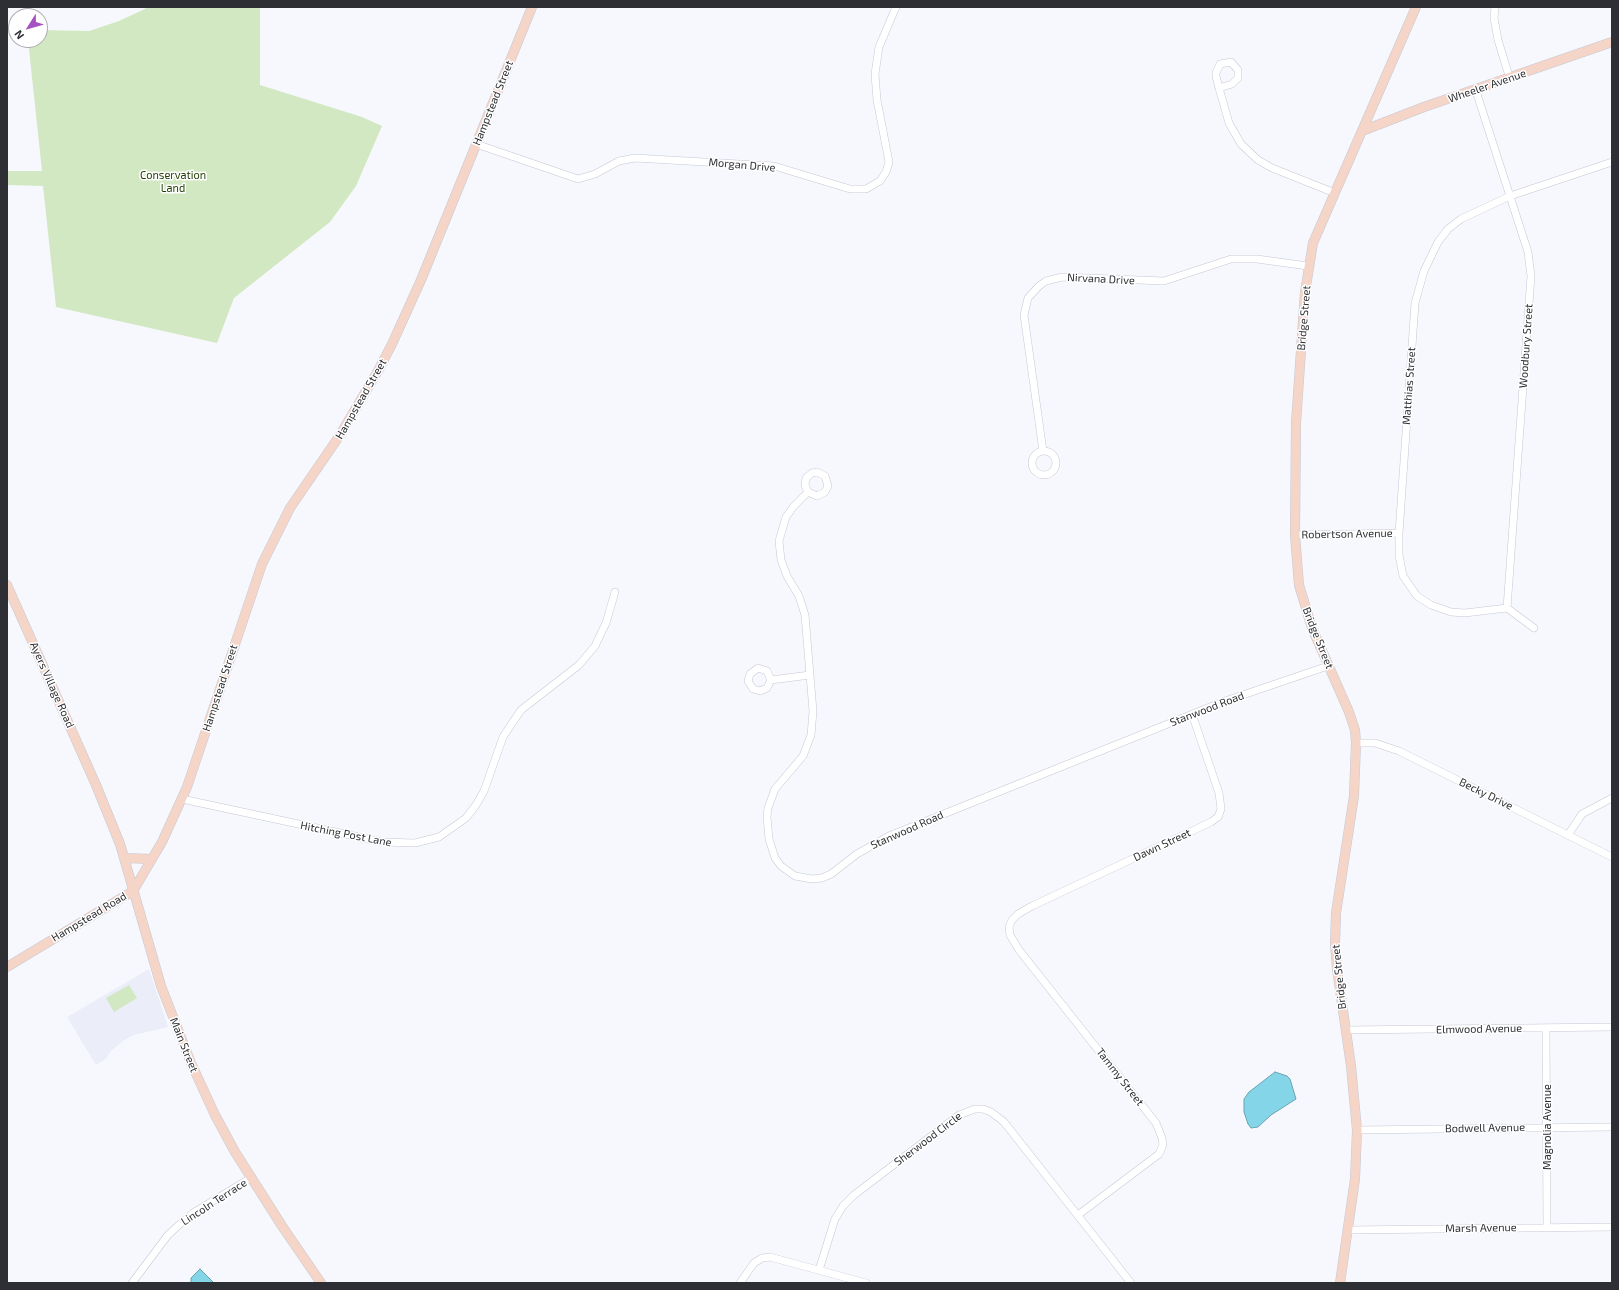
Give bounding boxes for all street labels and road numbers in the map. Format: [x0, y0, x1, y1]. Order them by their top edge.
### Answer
street label: Hampstead Street [470, 59, 516, 147]
street label: Wheeler Avenue [1446, 66, 1528, 106]
street label: Morgan Drive [708, 155, 776, 175]
street label: Nirvana Drive [1067, 271, 1135, 287]
street label: Bridge Street [1295, 285, 1313, 351]
street label: Woodbury Street [1516, 303, 1536, 389]
street label: Matthias Street [1400, 347, 1418, 425]
street label: Hampstead Street [333, 357, 389, 441]
street label: Robertson Avenue [1301, 527, 1393, 541]
street label: Bridge Street [1300, 605, 1336, 671]
street label: Ayers Village Road [27, 640, 77, 730]
street label: Hampstead Street [200, 643, 240, 733]
street label: Stanwood Road [1168, 689, 1246, 729]
street label: Becky Drive [1457, 775, 1515, 813]
street label: Stanwood Road [869, 808, 945, 852]
street label: Hitching Post Lane [299, 819, 393, 849]
street label: Dawn Street [1131, 826, 1193, 864]
street label: Hampstead Road [49, 889, 129, 945]
street label: Bridge Street [1329, 944, 1349, 1010]
street label: Main Street [167, 1016, 201, 1074]
street label: Elmwood Avenue [1436, 1022, 1522, 1036]
street label: Tammy Street [1093, 1046, 1147, 1108]
street label: Magnolia Avenue [1540, 1084, 1554, 1170]
street label: Sherwood Circle [892, 1109, 964, 1169]
street label: Bodwell Avenue [1445, 1121, 1525, 1135]
street label: Lincoln Terrace [179, 1176, 249, 1228]
street label: Marsh Avenue [1445, 1221, 1517, 1235]

